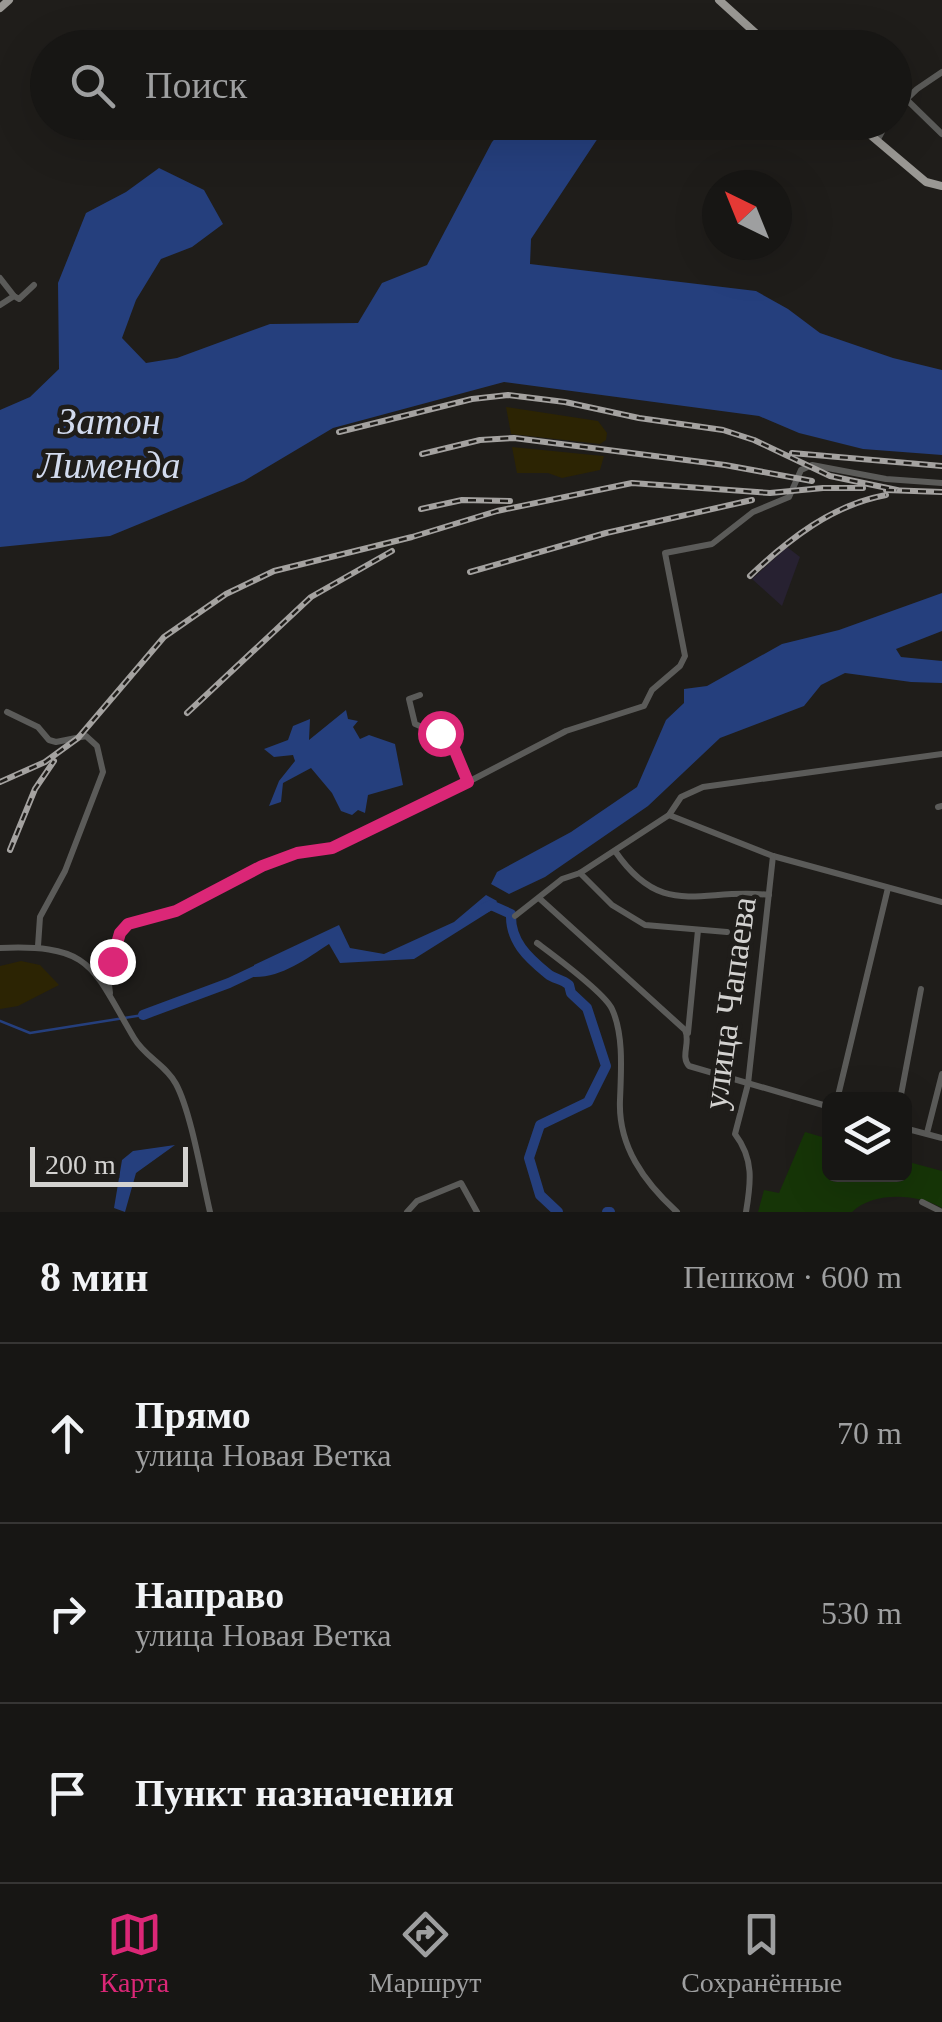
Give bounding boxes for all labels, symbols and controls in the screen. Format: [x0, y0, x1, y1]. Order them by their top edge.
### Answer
search box [30, 30, 912, 140]
icon: search [65, 58, 120, 113]
text: Поиск [145, 64, 247, 106]
north arrow [702, 170, 792, 260]
water label: Затон Лименда [37, 400, 180, 486]
route start [418, 711, 464, 757]
street label: улица Чапаева [695, 894, 764, 1112]
route end [90, 939, 136, 985]
map controls [822, 1092, 912, 1182]
button: layers [822, 1092, 912, 1182]
scale bar [30, 1142, 188, 1186]
text: 200 m [45, 1149, 116, 1180]
text: 8 мин [40, 1254, 149, 1300]
text: Пешком · 600 m [683, 1259, 902, 1295]
text: Прямо [135, 1394, 251, 1436]
icon: ahead [40, 1406, 95, 1461]
text: 70 m [837, 1415, 902, 1451]
text: улица Новая Ветка [135, 1437, 392, 1473]
text: Направо [135, 1574, 284, 1616]
icon: right [40, 1586, 95, 1641]
text: 530 m [821, 1595, 902, 1631]
text: улица Новая Ветка [135, 1617, 392, 1653]
icon: arrive [40, 1766, 95, 1821]
text: Пункт назначения [135, 1772, 454, 1814]
tab: Карта [100, 1907, 169, 1999]
tab: Маршрут [369, 1907, 482, 1999]
tab: Сохранённые [681, 1907, 842, 1999]

